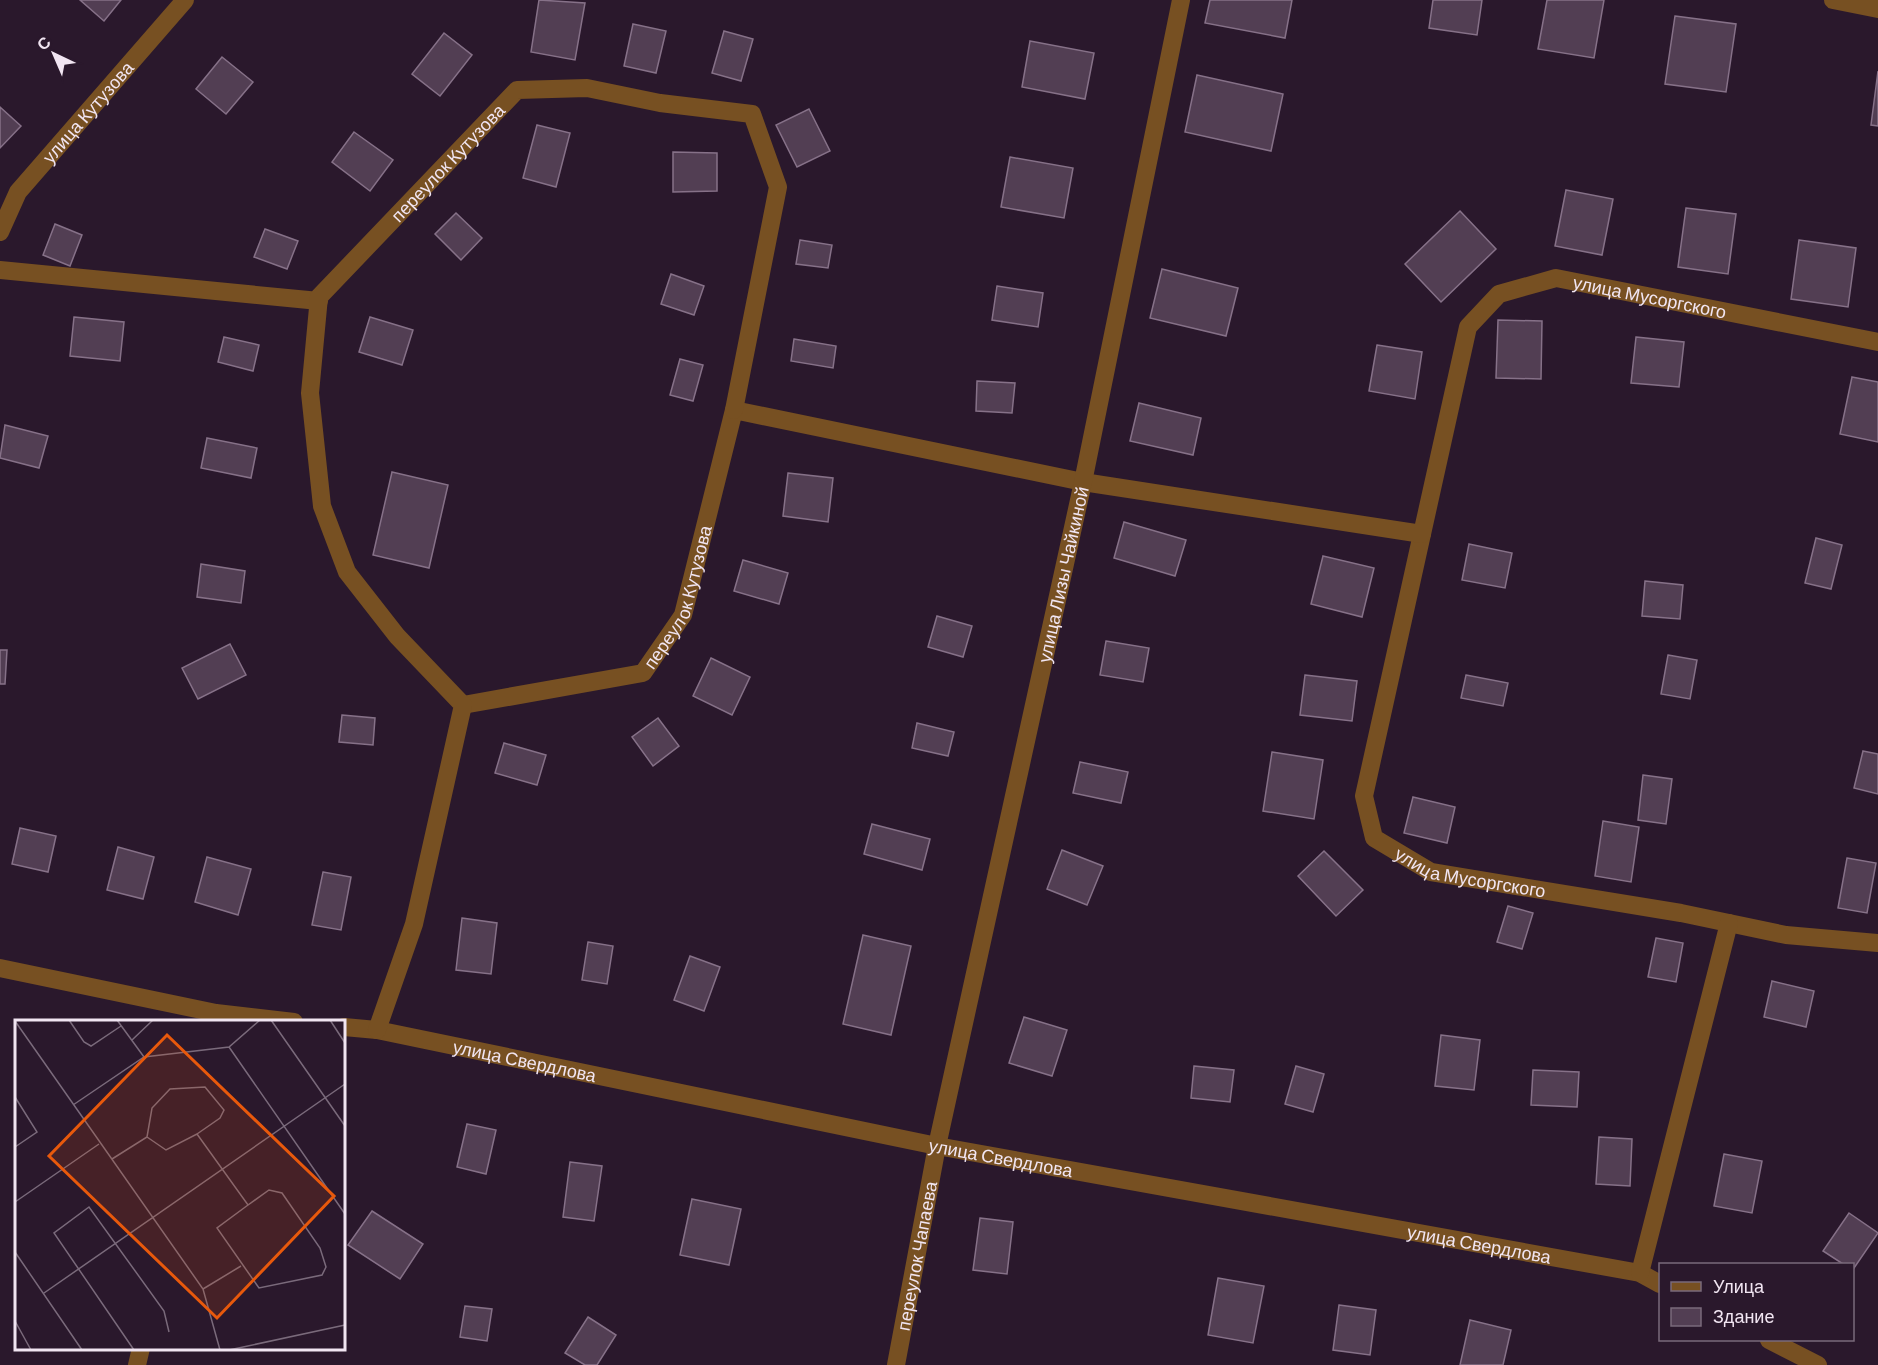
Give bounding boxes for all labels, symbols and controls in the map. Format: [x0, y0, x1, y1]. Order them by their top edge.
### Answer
north arrow [24, 24, 84, 84]
text: С [32, 32, 54, 54]
street label: улица Кутузова [38, 56, 138, 167]
street label: переулок Кутузова [386, 98, 510, 226]
street label: улица Мусоргского [1571, 271, 1728, 323]
street label: улица Лизы Чайкиной [1033, 484, 1093, 665]
street label: переулок Кутузова [638, 522, 716, 673]
street label: улица Мусоргского [1391, 842, 1547, 902]
inset map [15, 1020, 345, 1350]
street label: улица Свердлова [451, 1035, 599, 1086]
street label: улица Свердлова [927, 1134, 1076, 1182]
street label: переулок Чапаева [892, 1178, 941, 1332]
street label: улица Свердлова [1406, 1220, 1554, 1268]
legend [1659, 1263, 1854, 1341]
text: Улица [1713, 1275, 1765, 1297]
text: Здание [1713, 1305, 1774, 1327]

